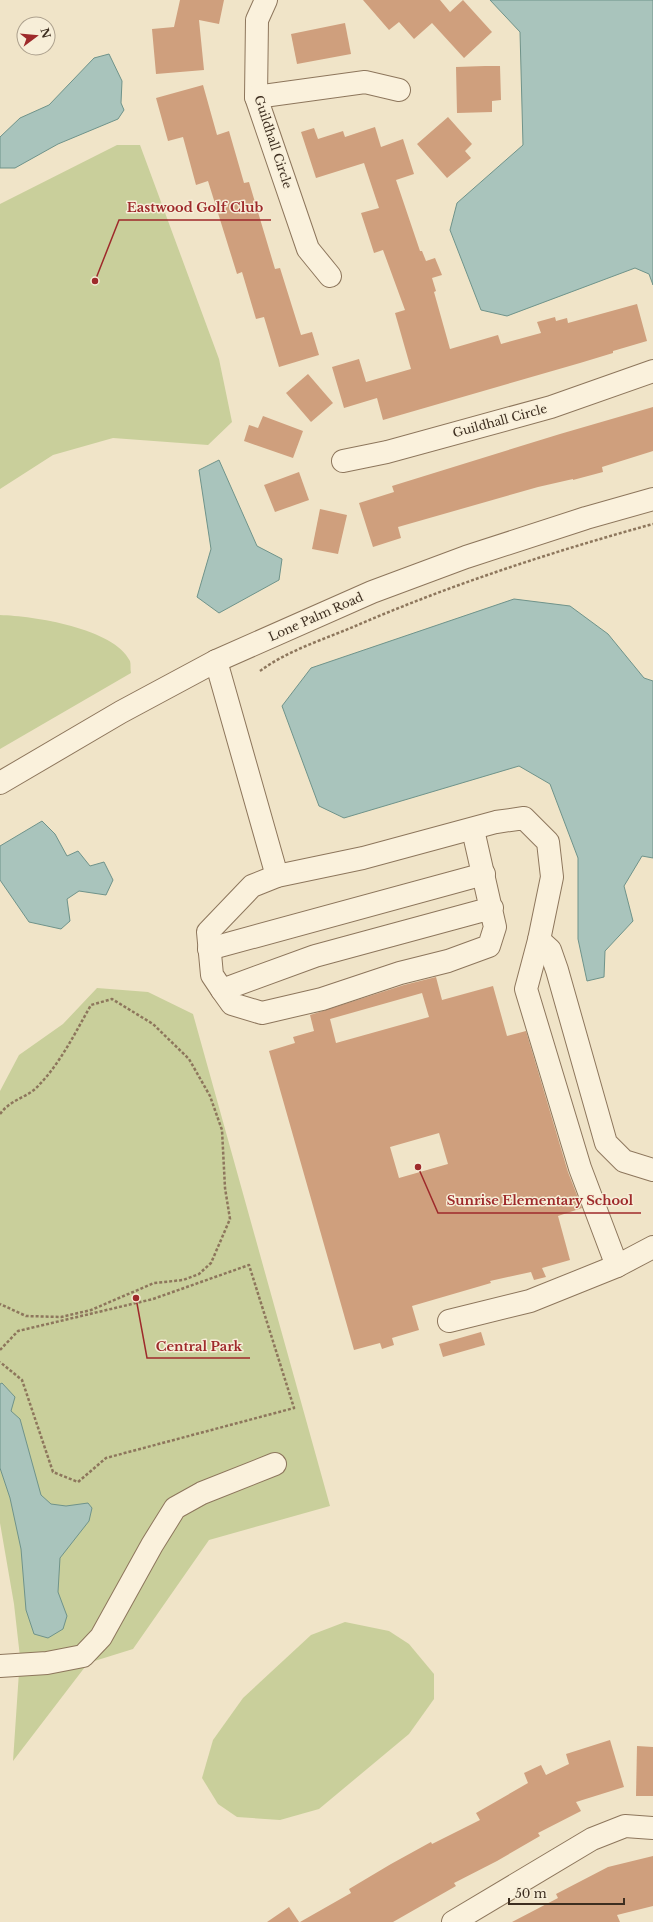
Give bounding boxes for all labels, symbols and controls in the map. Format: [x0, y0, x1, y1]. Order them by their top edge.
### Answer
north arrow [16, 16, 56, 56]
text: N [37, 26, 54, 41]
street label: Guildhall Circle [251, 93, 296, 191]
callout: Eastwood Golf Club [119, 195, 271, 220]
text: Eastwood Golf Club [127, 199, 263, 216]
street label: Guildhall Circle [451, 401, 549, 440]
street label: Lone Palm Road [266, 589, 365, 644]
callout: Sunrise Elementary School [438, 1188, 641, 1213]
text: Sunrise Elementary School [447, 1192, 634, 1209]
callout: Central Park [147, 1333, 250, 1358]
text: Central Park [156, 1338, 243, 1355]
scale bar [509, 1880, 624, 1906]
text: 50 m [515, 1886, 547, 1901]

